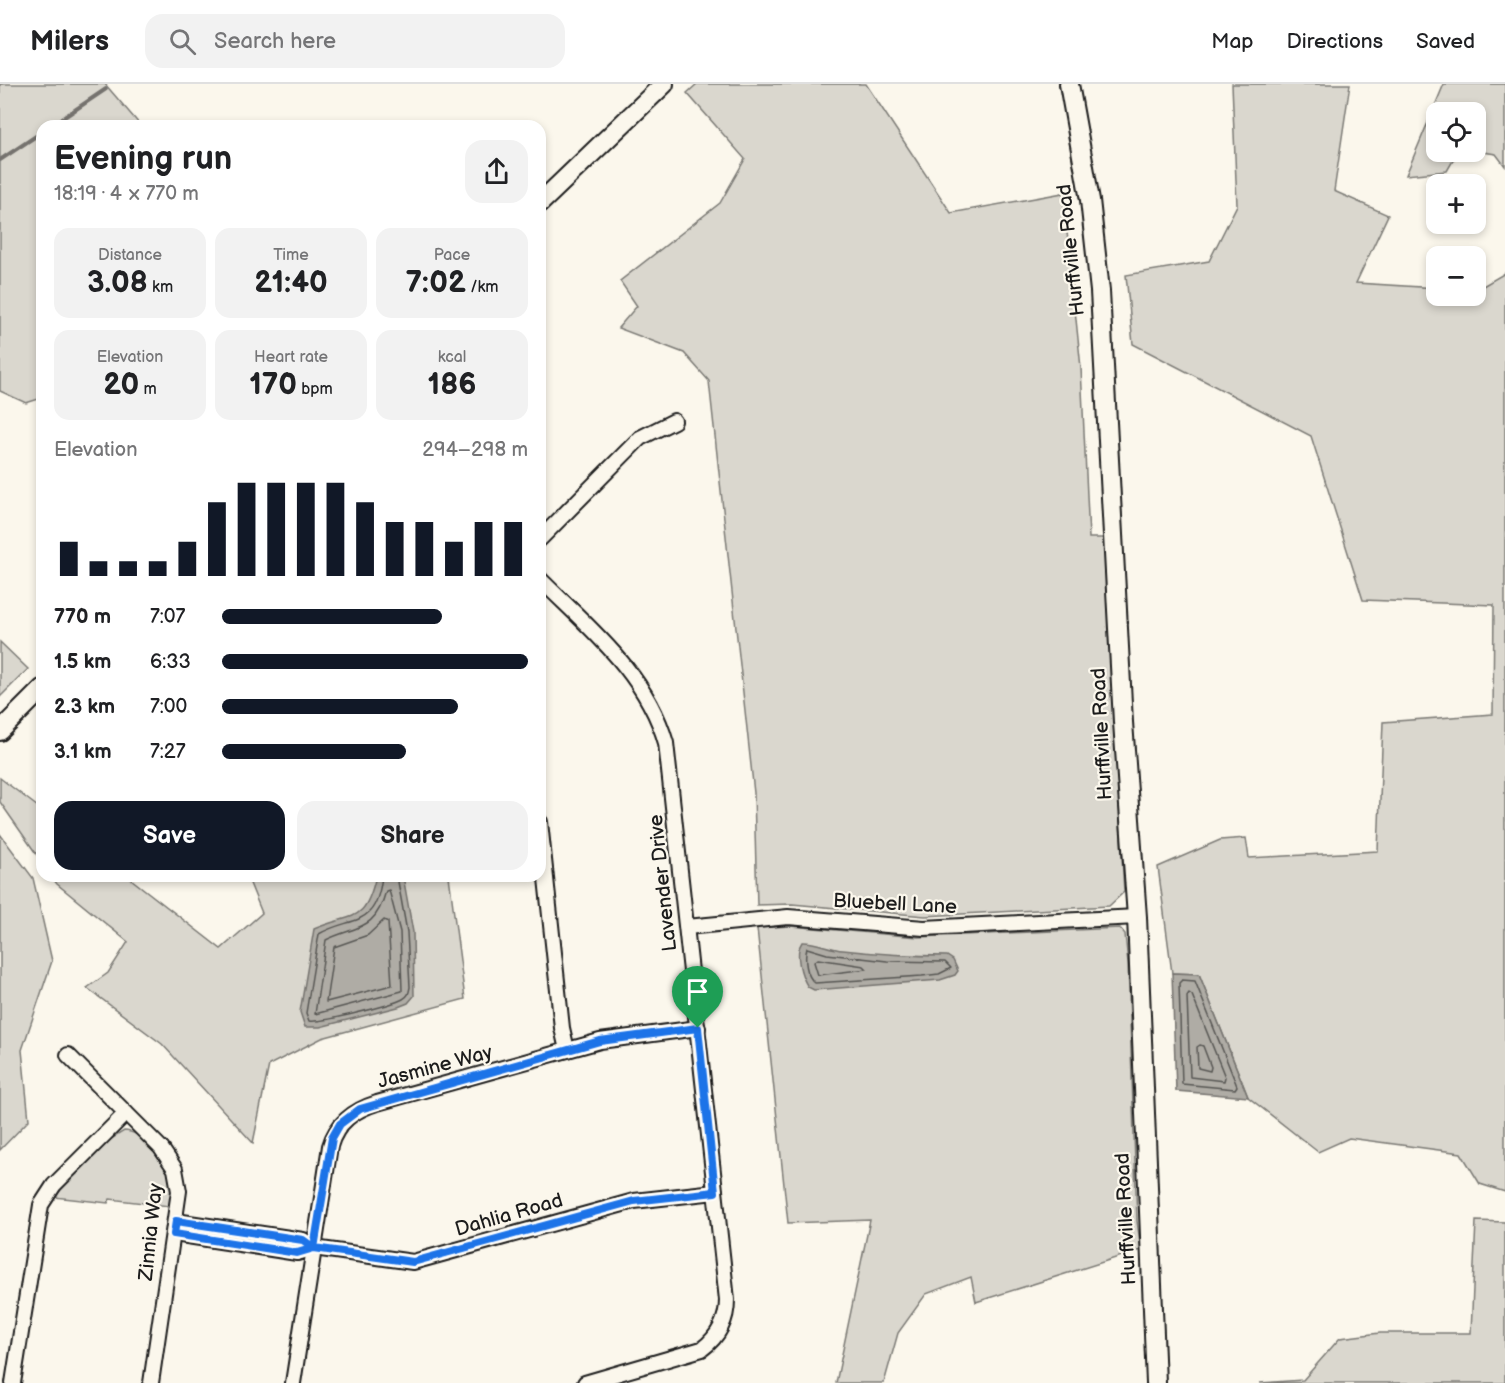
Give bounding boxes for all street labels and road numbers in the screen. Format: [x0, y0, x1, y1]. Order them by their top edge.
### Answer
street label: Hurffville Road [1052, 183, 1090, 317]
street label: Hurffville Road [1087, 667, 1117, 801]
street label: Lavender Drive [644, 813, 682, 953]
street label: Bluebell Lane [832, 889, 958, 919]
street label: Jasmine Way [375, 1040, 495, 1094]
street label: Hurffville Road [1111, 1152, 1141, 1286]
street label: Zinnia Way [134, 1182, 168, 1283]
street label: Dahlia Road [452, 1188, 566, 1242]

